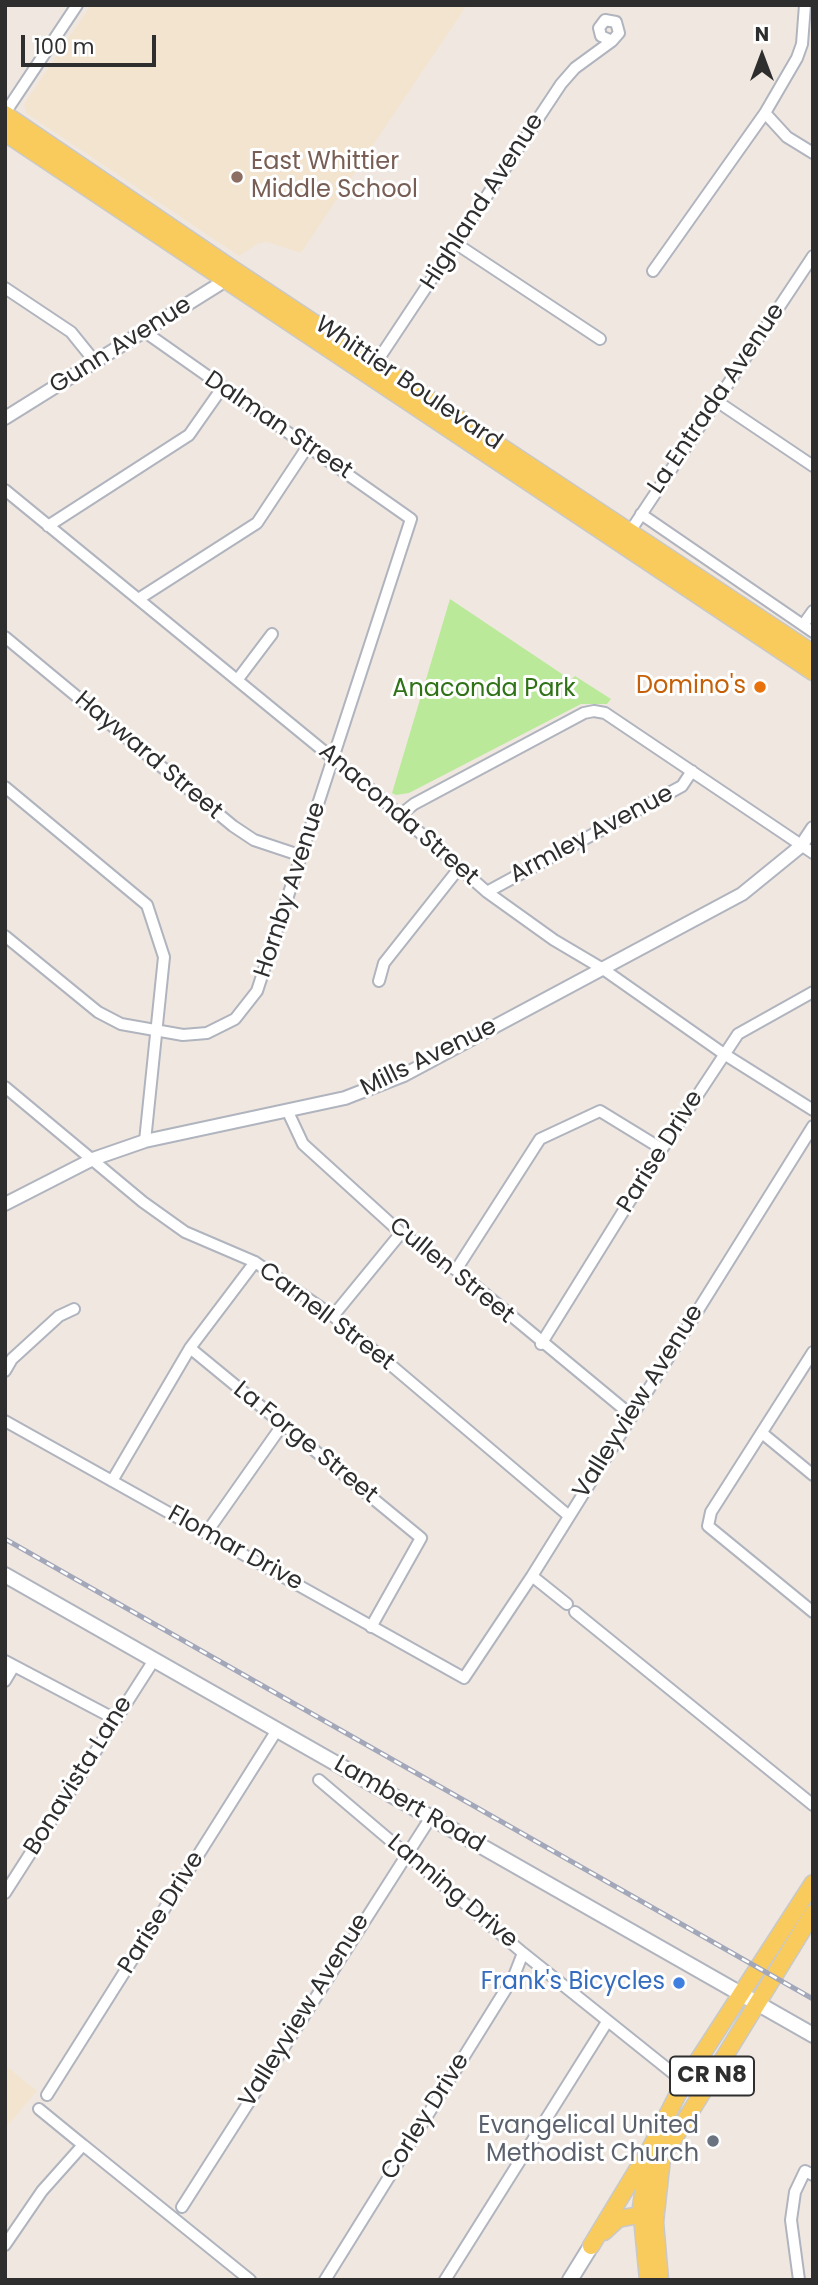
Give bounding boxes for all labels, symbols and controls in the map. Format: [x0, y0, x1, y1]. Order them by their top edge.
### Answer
scale bar [24, 21, 159, 65]
north arrow [727, 21, 797, 91]
text: N [755, 21, 769, 48]
text: 100 m [34, 32, 94, 61]
street label: Highland Avenue [415, 108, 551, 296]
place label: East Whittier Middle School [251, 149, 418, 205]
marker: East Whittier Middle School [229, 169, 245, 185]
street label: Gunn Avenue [45, 291, 197, 401]
street label: La Entrada Avenue [643, 298, 791, 500]
street label: Whittier Boulevard [309, 311, 507, 457]
street label: Dalman Street [199, 366, 357, 486]
place label: Domino's [636, 673, 746, 701]
park label: Anaconda Park [392, 676, 576, 704]
marker: Domino's [752, 679, 768, 695]
street label: Hayward Street [68, 686, 228, 826]
street label: Anaconda Street [312, 738, 484, 892]
street label: Armley Avenue [505, 780, 679, 890]
street label: Hornby Avenue [249, 799, 333, 981]
street label: Mills Avenue [356, 1013, 502, 1103]
street label: Parise Drive [612, 1085, 710, 1219]
street label: Cullen Street [383, 1212, 519, 1330]
street label: Carnell Street [252, 1257, 400, 1377]
street label: Valleyview Avenue [568, 1300, 710, 1504]
street label: La Forge Street [227, 1376, 383, 1510]
street label: Flomar Drive [162, 1500, 308, 1598]
street label: Bonavista Lane [19, 1691, 139, 1861]
street label: Lambert Road [329, 1750, 489, 1860]
street label: Lanning Drive [381, 1829, 523, 1955]
street label: Parise Drive [113, 1846, 211, 1980]
street label: Valleyview Avenue [234, 1909, 376, 2113]
place label: Frank's Bicycles [481, 1969, 665, 1997]
marker: Frank's Bicycles [671, 1975, 687, 1991]
street label: Corley Drive [376, 2048, 476, 2186]
road number: CR N8 [670, 2056, 754, 2096]
place label: Evangelical United Methodist Church [478, 2113, 699, 2169]
marker: Evangelical United Methodist Church [705, 2133, 721, 2149]

